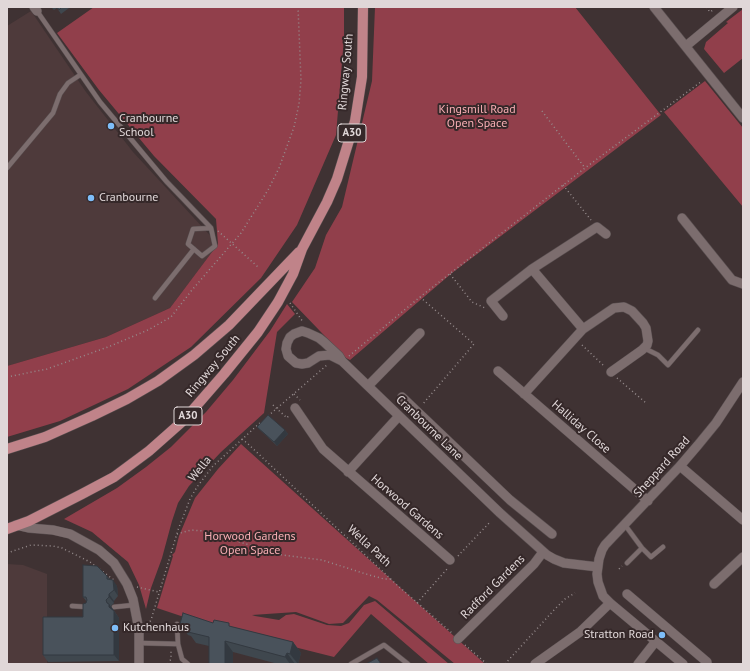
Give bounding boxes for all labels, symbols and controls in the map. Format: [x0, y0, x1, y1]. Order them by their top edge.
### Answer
street label: Ringway South [335, 33, 357, 111]
park label: Kingsmill Road Open Space [438, 103, 516, 131]
place label: Cranbourne School [119, 112, 178, 140]
marker: Cranbourne School [106, 121, 116, 131]
road number: A30 [338, 124, 366, 142]
place label: Cranbourne [99, 191, 158, 205]
marker: Cranbourne [86, 193, 96, 203]
street label: Ringway South [183, 332, 243, 400]
street label: Cranbourne Lane [393, 393, 465, 463]
street label: Halliday Close [549, 397, 613, 457]
road number: A30 [174, 407, 202, 425]
street label: Sheppard Road [631, 434, 693, 500]
street label: Wella [185, 453, 215, 485]
street label: Horwood Gardens [368, 472, 446, 542]
street label: Wella Path [344, 522, 394, 570]
park label: Horwood Gardens Open Space [204, 530, 296, 558]
street label: Radford Gardens [458, 552, 528, 622]
place label: Kutchenhaus [123, 621, 189, 635]
marker: Kutchenhaus [110, 623, 120, 633]
place label: Stratton Road [584, 628, 654, 642]
marker: Stratton Road [657, 630, 667, 640]

